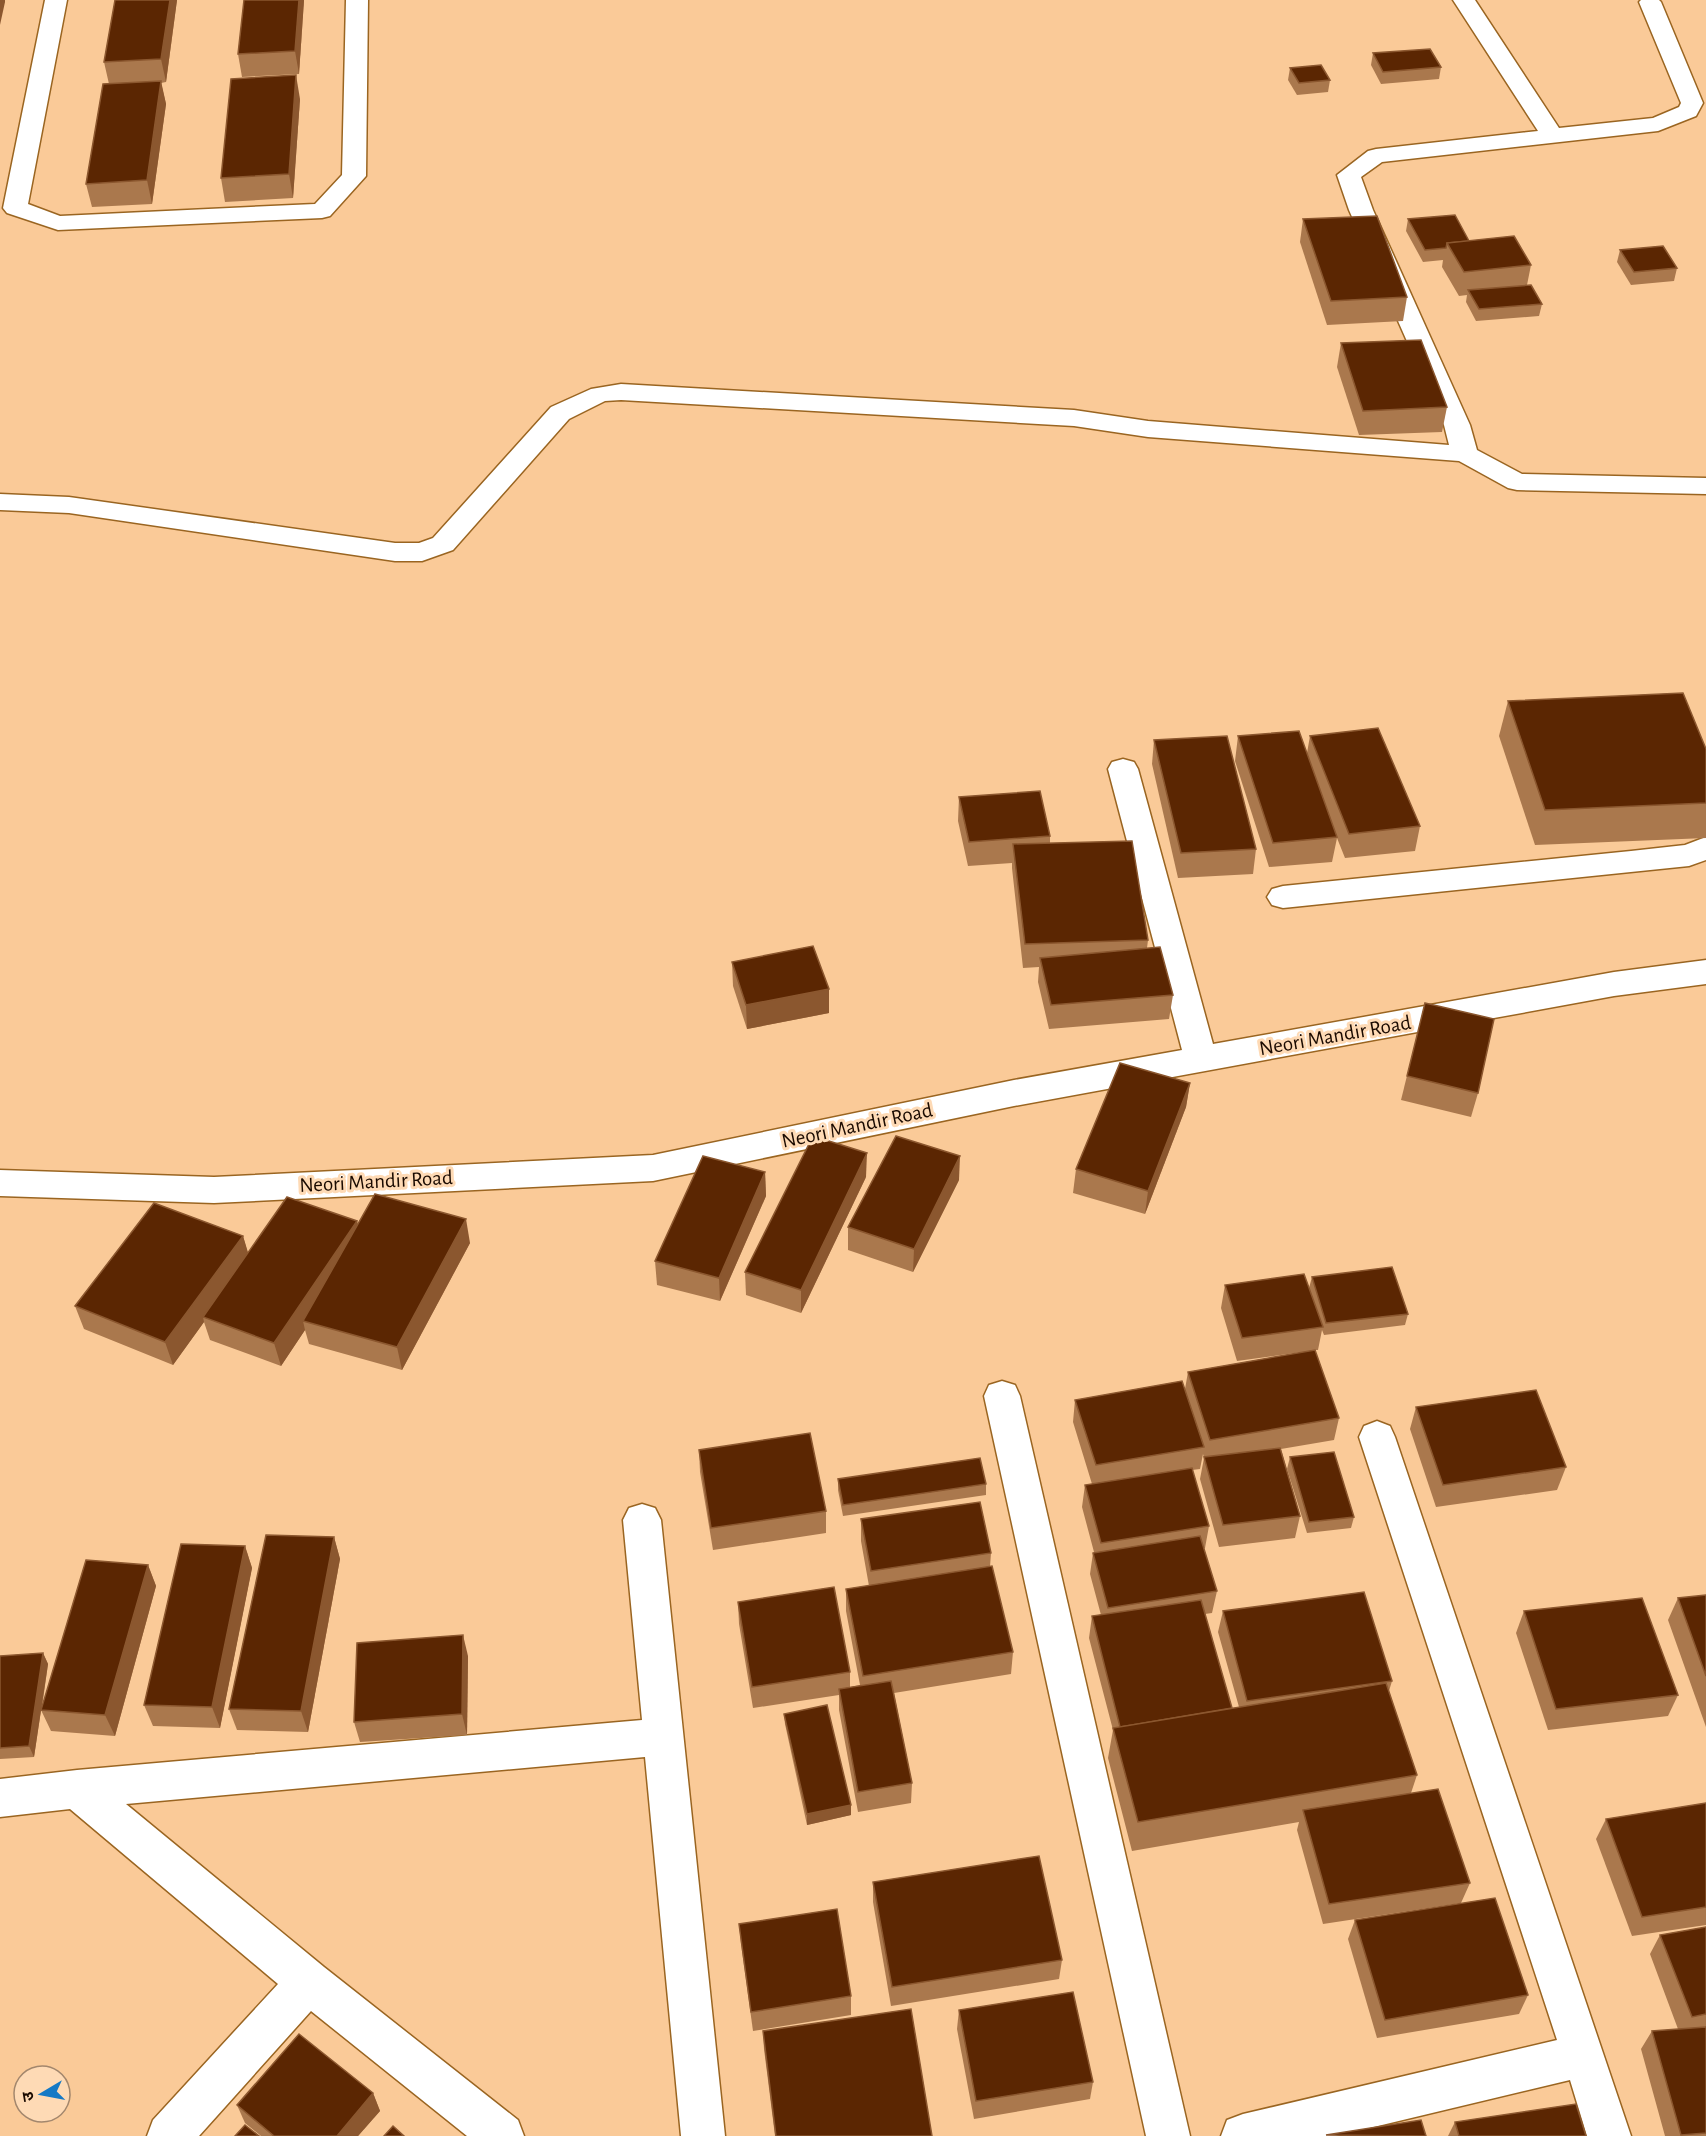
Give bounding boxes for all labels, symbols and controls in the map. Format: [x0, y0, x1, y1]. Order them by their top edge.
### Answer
street label: Neori Mandir Road [1258, 1012, 1413, 1059]
street label: Neori Mandir Road [780, 1099, 935, 1152]
street label: Neori Mandir Road [299, 1167, 453, 1196]
north arrow [12, 2064, 72, 2124]
text: उ [19, 2090, 37, 2102]

